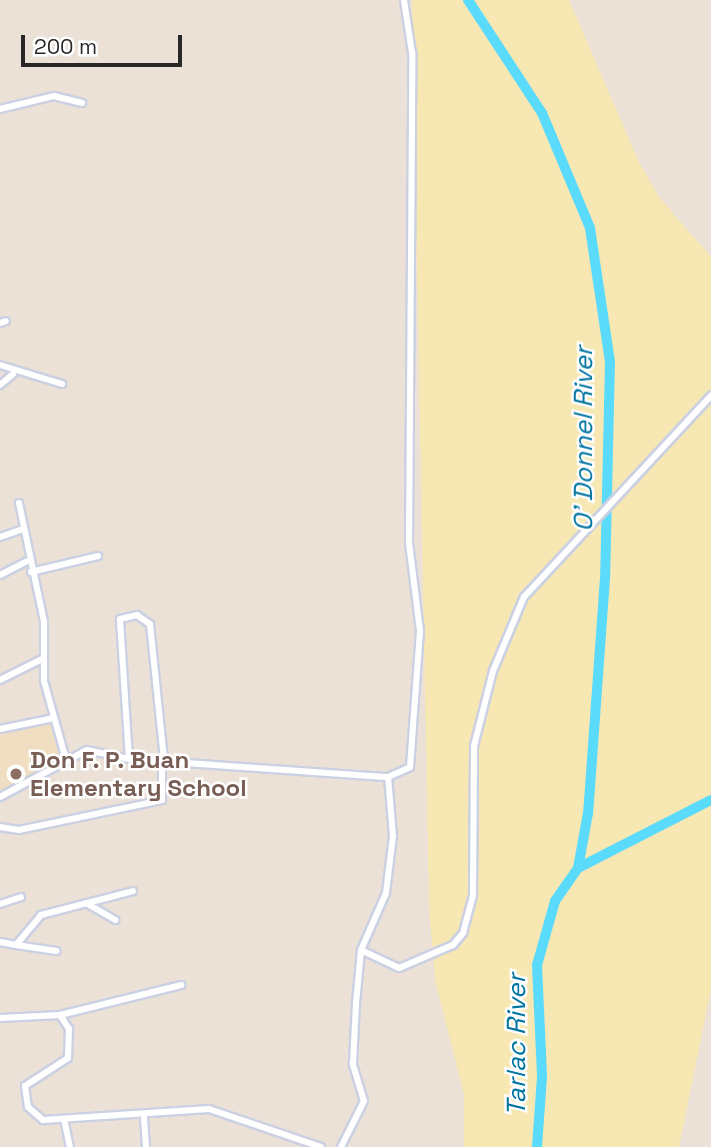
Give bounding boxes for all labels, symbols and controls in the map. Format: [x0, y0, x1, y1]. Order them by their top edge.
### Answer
scale bar [24, 21, 186, 65]
text: 200 m [34, 33, 97, 60]
water label: O' Donnel River [568, 346, 600, 532]
place label: Don F. P. Buan Elementary School [30, 746, 247, 802]
marker: Don F. P. Buan Elementary School [8, 766, 24, 782]
water label: Tarlac River [501, 974, 533, 1116]

